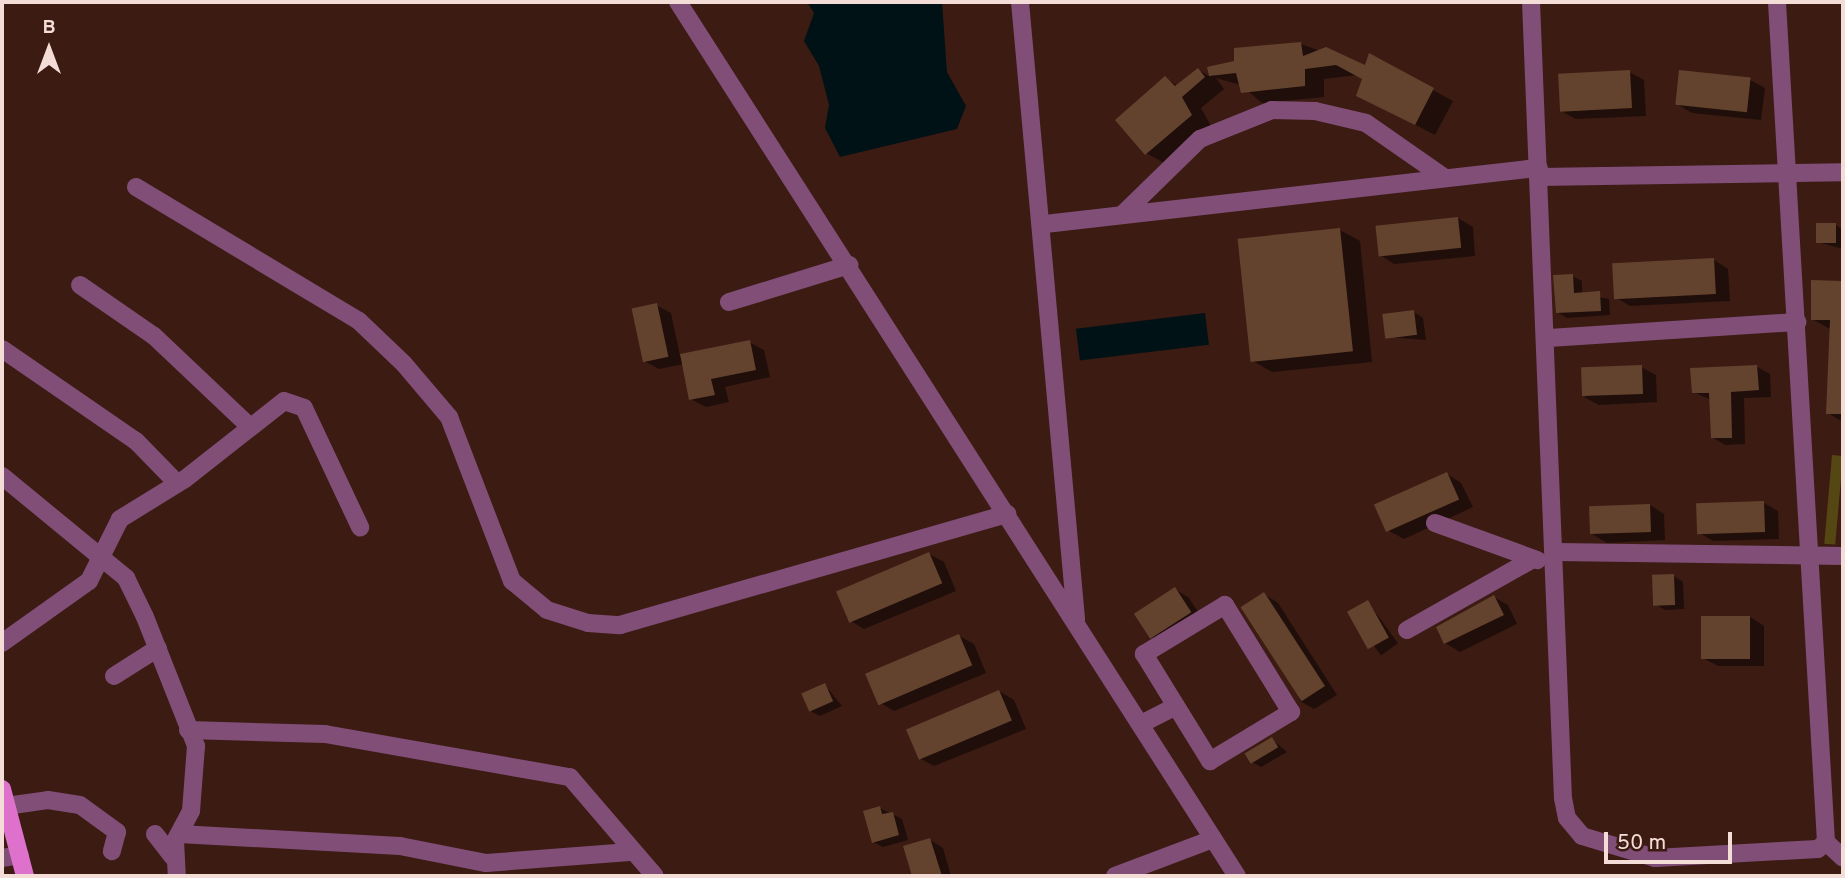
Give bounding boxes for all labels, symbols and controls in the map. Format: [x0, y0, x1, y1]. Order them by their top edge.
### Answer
north arrow [14, 14, 84, 84]
text: B [42, 16, 56, 40]
scale bar [1607, 818, 1735, 862]
text: 50 m [1617, 830, 1666, 857]

